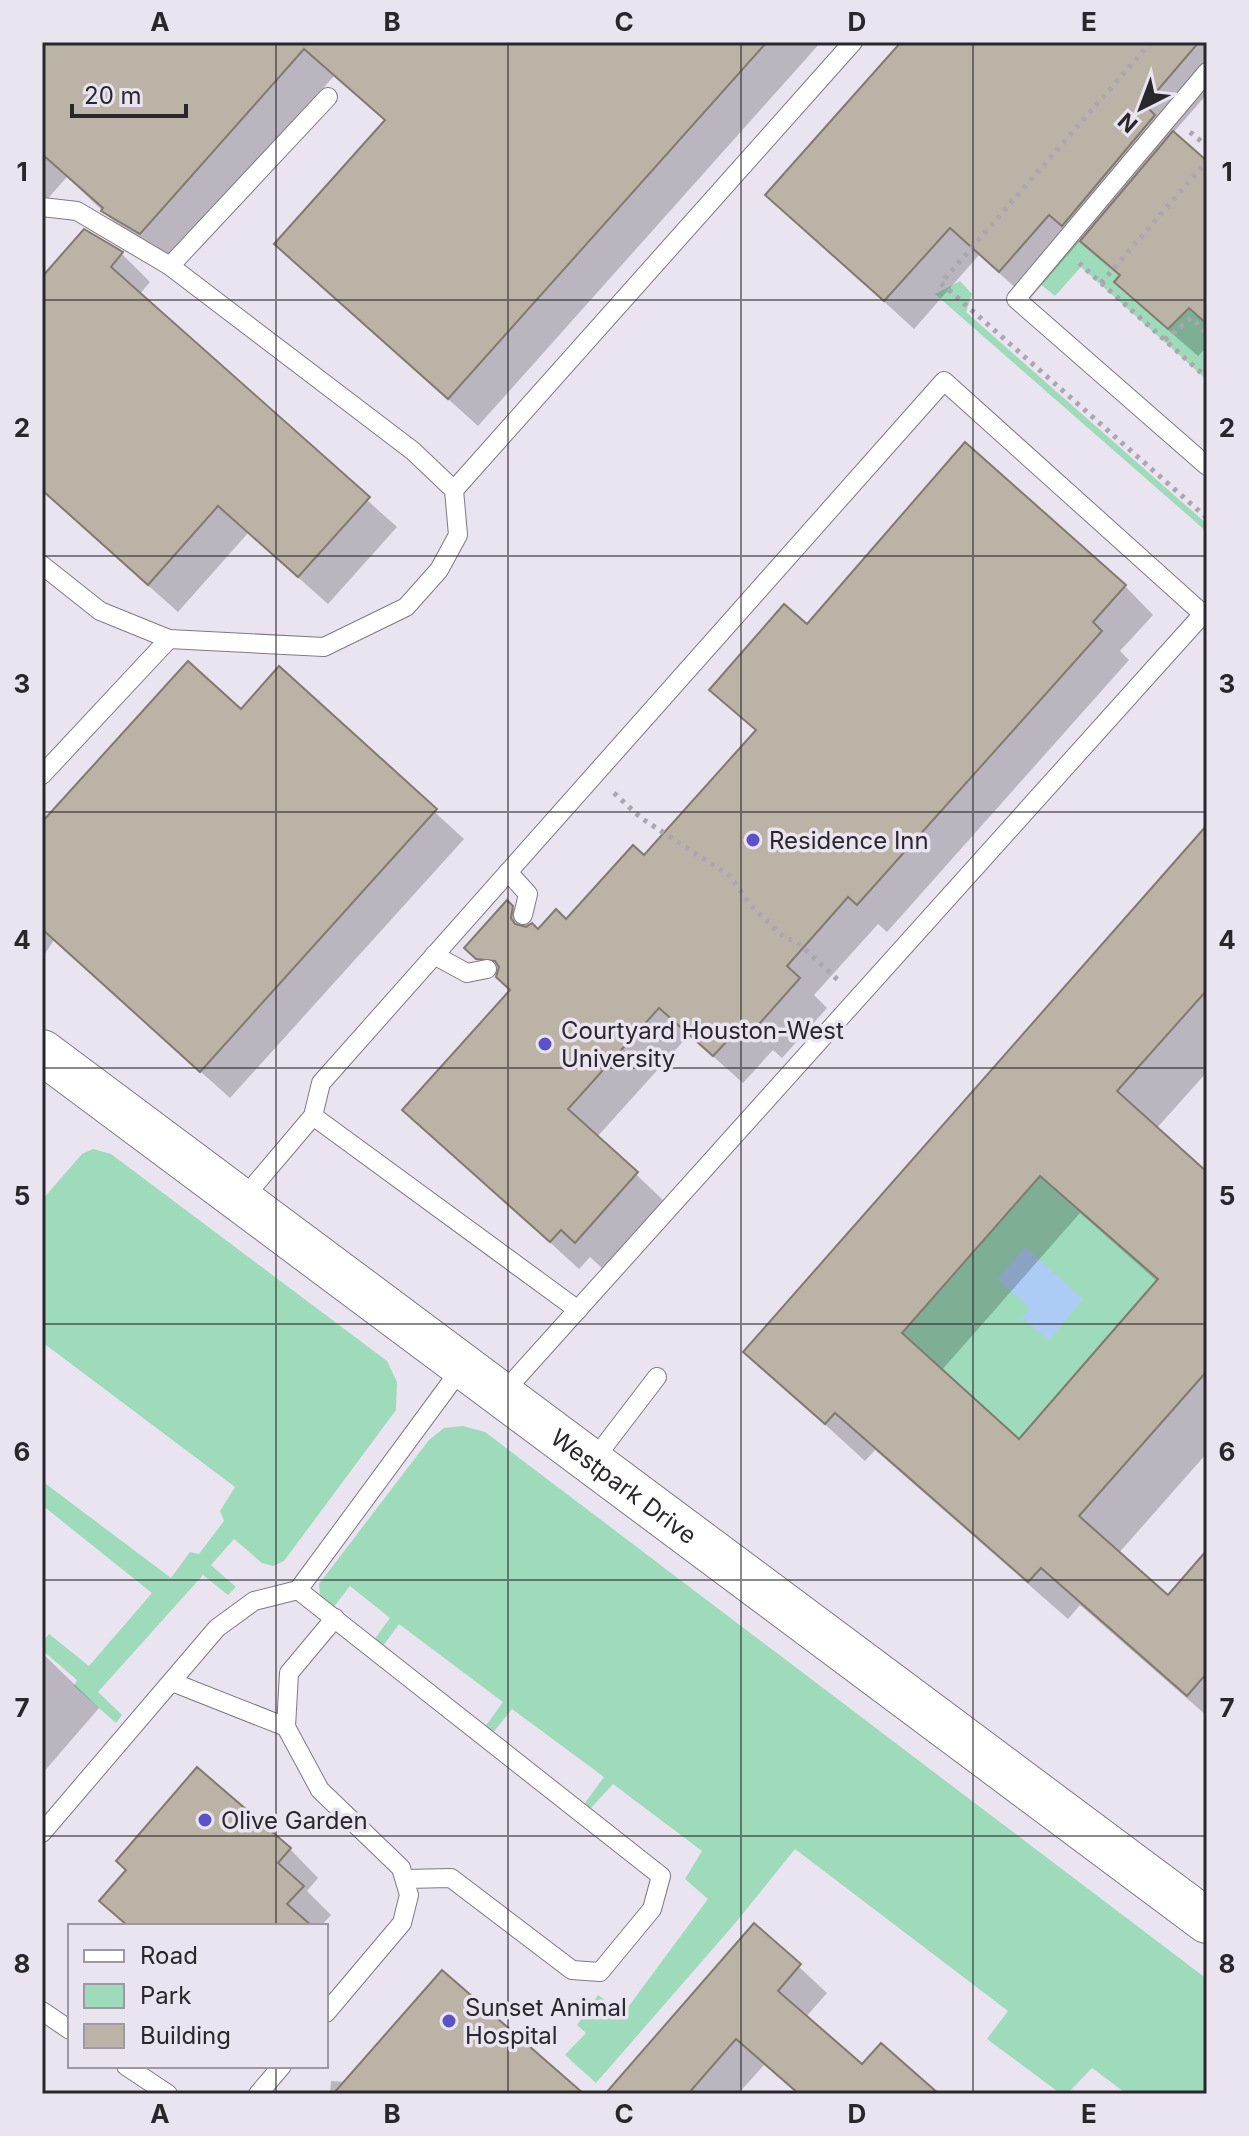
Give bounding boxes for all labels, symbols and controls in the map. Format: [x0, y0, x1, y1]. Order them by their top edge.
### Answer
text: A [150, 6, 170, 37]
text: B [383, 6, 401, 37]
text: C [614, 6, 634, 37]
text: D [848, 6, 866, 37]
text: E [1081, 6, 1097, 37]
scale bar [72, 68, 186, 118]
north arrow [1101, 68, 1181, 148]
text: 20 m [84, 81, 142, 110]
text: N [1113, 108, 1143, 138]
text: 1 [16, 156, 28, 187]
text: 1 [1221, 156, 1233, 187]
text: 2 [14, 412, 30, 443]
text: 2 [1219, 412, 1235, 443]
text: 3 [14, 668, 30, 699]
text: 3 [1219, 668, 1235, 699]
place label: Residence Inn [769, 826, 929, 855]
marker: Residence Inn [744, 831, 762, 849]
text: 4 [13, 924, 31, 955]
text: 4 [1218, 924, 1236, 955]
place label: Courtyard Houston-West University [561, 1016, 844, 1073]
marker: Courtyard Houston-West University [536, 1035, 554, 1053]
text: 5 [14, 1180, 30, 1211]
text: 5 [1219, 1180, 1235, 1211]
street label: Westpark Drive [545, 1422, 702, 1550]
text: 6 [14, 1436, 30, 1467]
text: 6 [1219, 1436, 1235, 1467]
text: 7 [14, 1692, 30, 1723]
text: 7 [1219, 1692, 1235, 1723]
place label: Olive Garden [221, 1806, 368, 1835]
marker: Olive Garden [196, 1811, 214, 1829]
legend [68, 1924, 328, 2068]
text: Road [140, 1941, 198, 1970]
text: 8 [14, 1948, 30, 1979]
text: 8 [1219, 1948, 1235, 1979]
text: Park [140, 1981, 191, 2010]
place label: Sunset Animal Hospital [465, 1993, 627, 2050]
marker: Sunset Animal Hospital [440, 2012, 458, 2030]
text: Building [140, 2021, 231, 2050]
text: A [150, 2098, 170, 2129]
text: B [383, 2098, 401, 2129]
text: C [614, 2098, 634, 2129]
text: D [848, 2098, 866, 2129]
text: E [1081, 2098, 1097, 2129]

